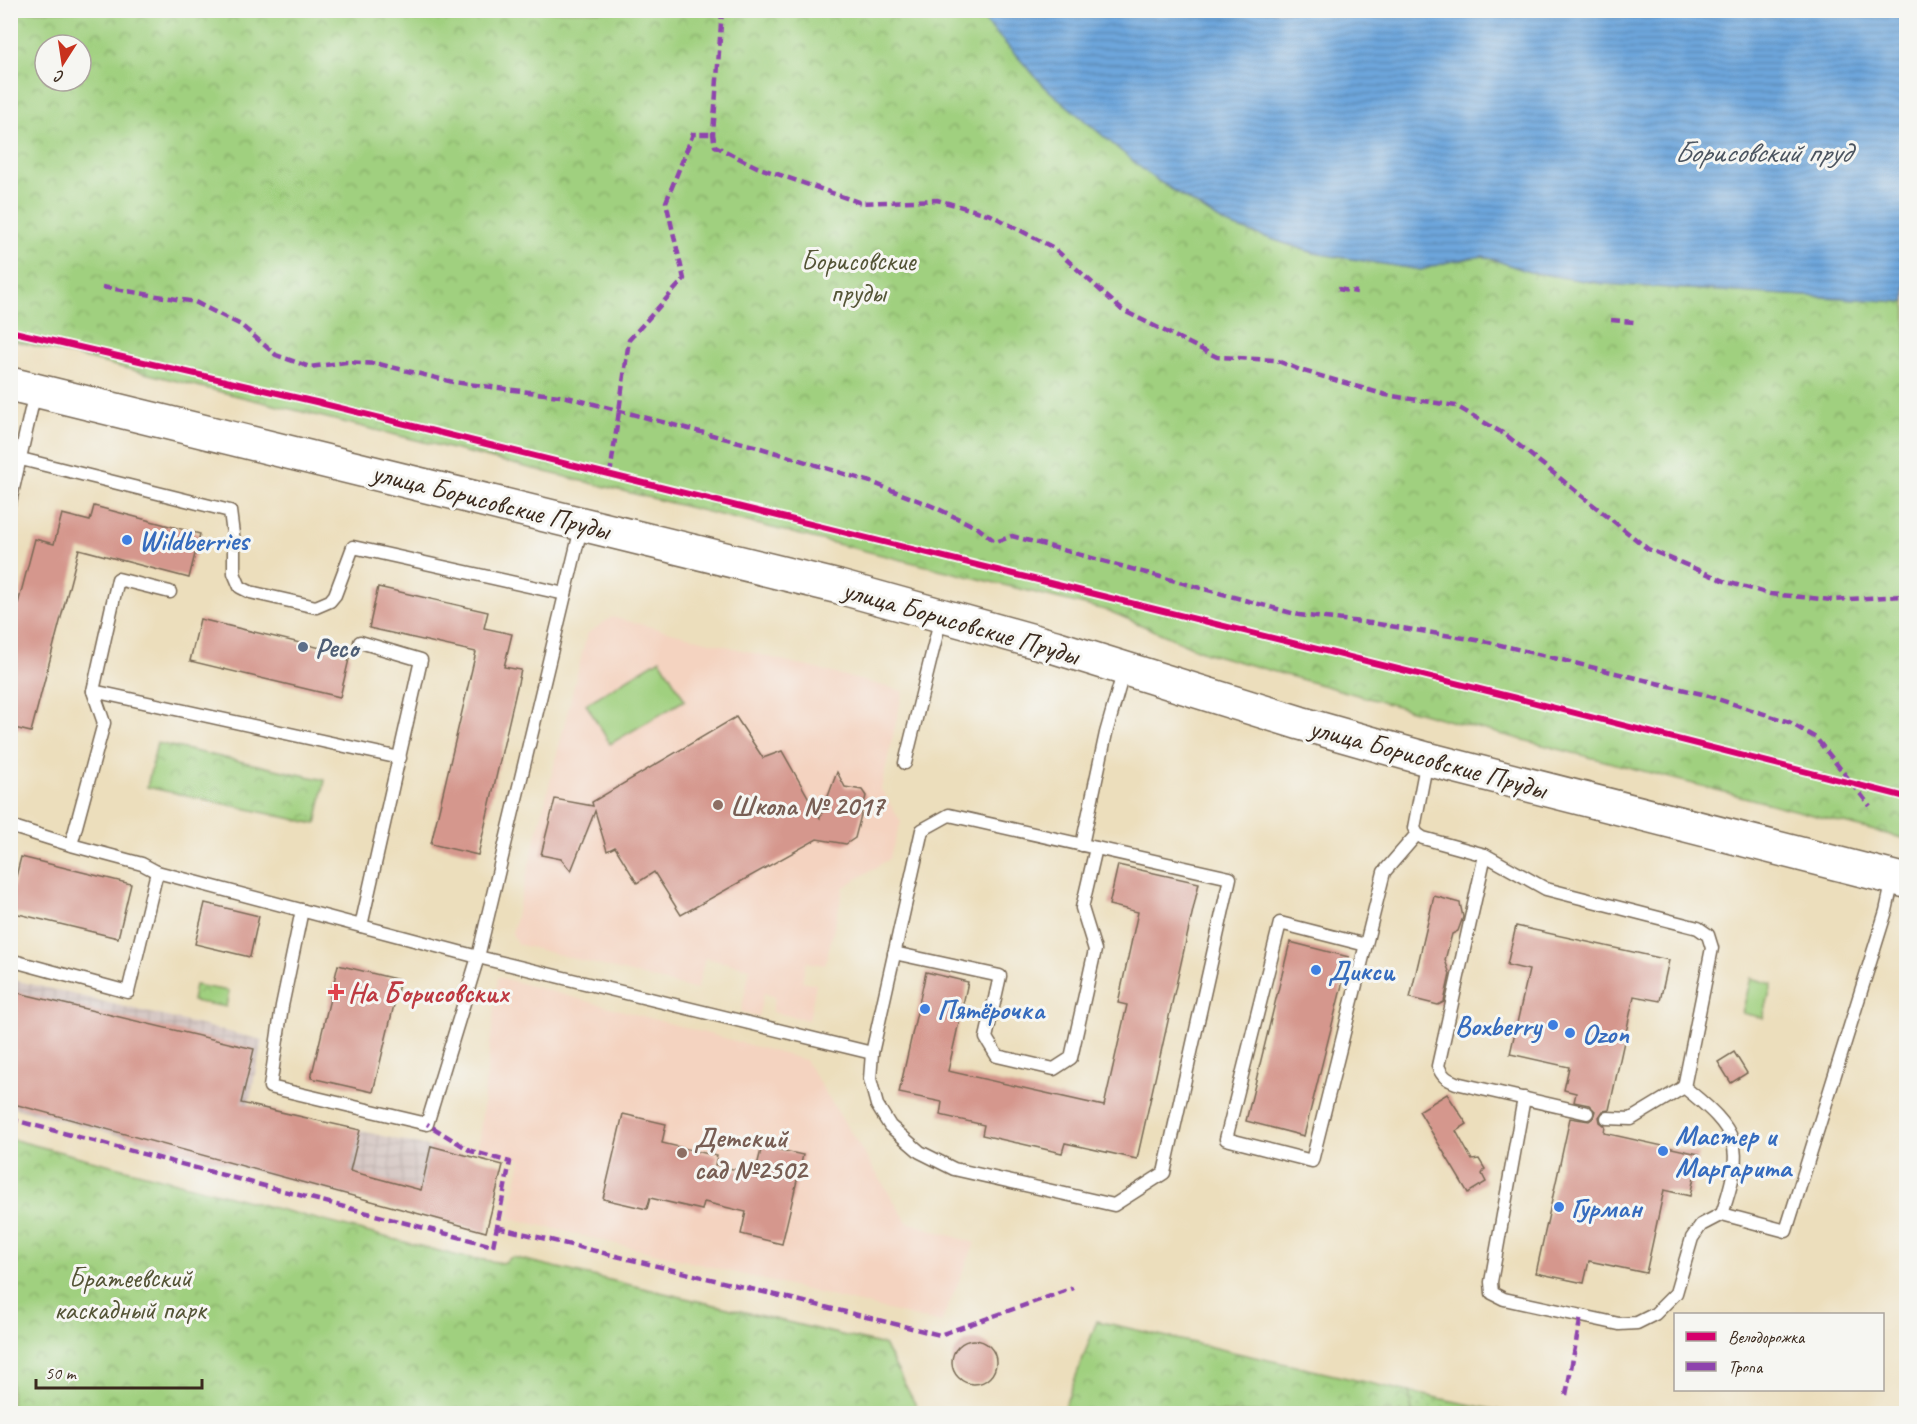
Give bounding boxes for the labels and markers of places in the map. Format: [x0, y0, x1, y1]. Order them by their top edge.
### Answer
place label: Wildberries [139, 523, 252, 558]
marker: Wildberries [120, 533, 134, 547]
place label: Ресо [315, 630, 361, 665]
marker: Ресо [296, 640, 310, 654]
place label: Школа № 2017 [730, 788, 886, 823]
marker: Школа № 2017 [711, 798, 725, 812]
place label: Дикси [1328, 953, 1396, 988]
marker: Дикси [1309, 963, 1323, 977]
place label: На Борисовских [348, 975, 511, 1010]
marker: На Борисовских [329, 985, 343, 999]
place label: Пятёрочка [937, 992, 1046, 1027]
marker: Пятёрочка [918, 1002, 932, 1016]
place label: Boxberry [1455, 1008, 1543, 1044]
place label: Ozon [1582, 1016, 1630, 1051]
marker: Boxberry [1546, 1018, 1560, 1032]
marker: Ozon [1563, 1026, 1577, 1040]
place label: Мастер и Маргарита [1675, 1118, 1794, 1185]
place label: Детский сад №2502 [694, 1120, 809, 1187]
marker: Мастер и Маргарита [1656, 1144, 1670, 1158]
marker: Детский сад №2502 [675, 1146, 689, 1160]
place label: Гурман [1571, 1190, 1644, 1225]
marker: Гурман [1552, 1200, 1566, 1214]

